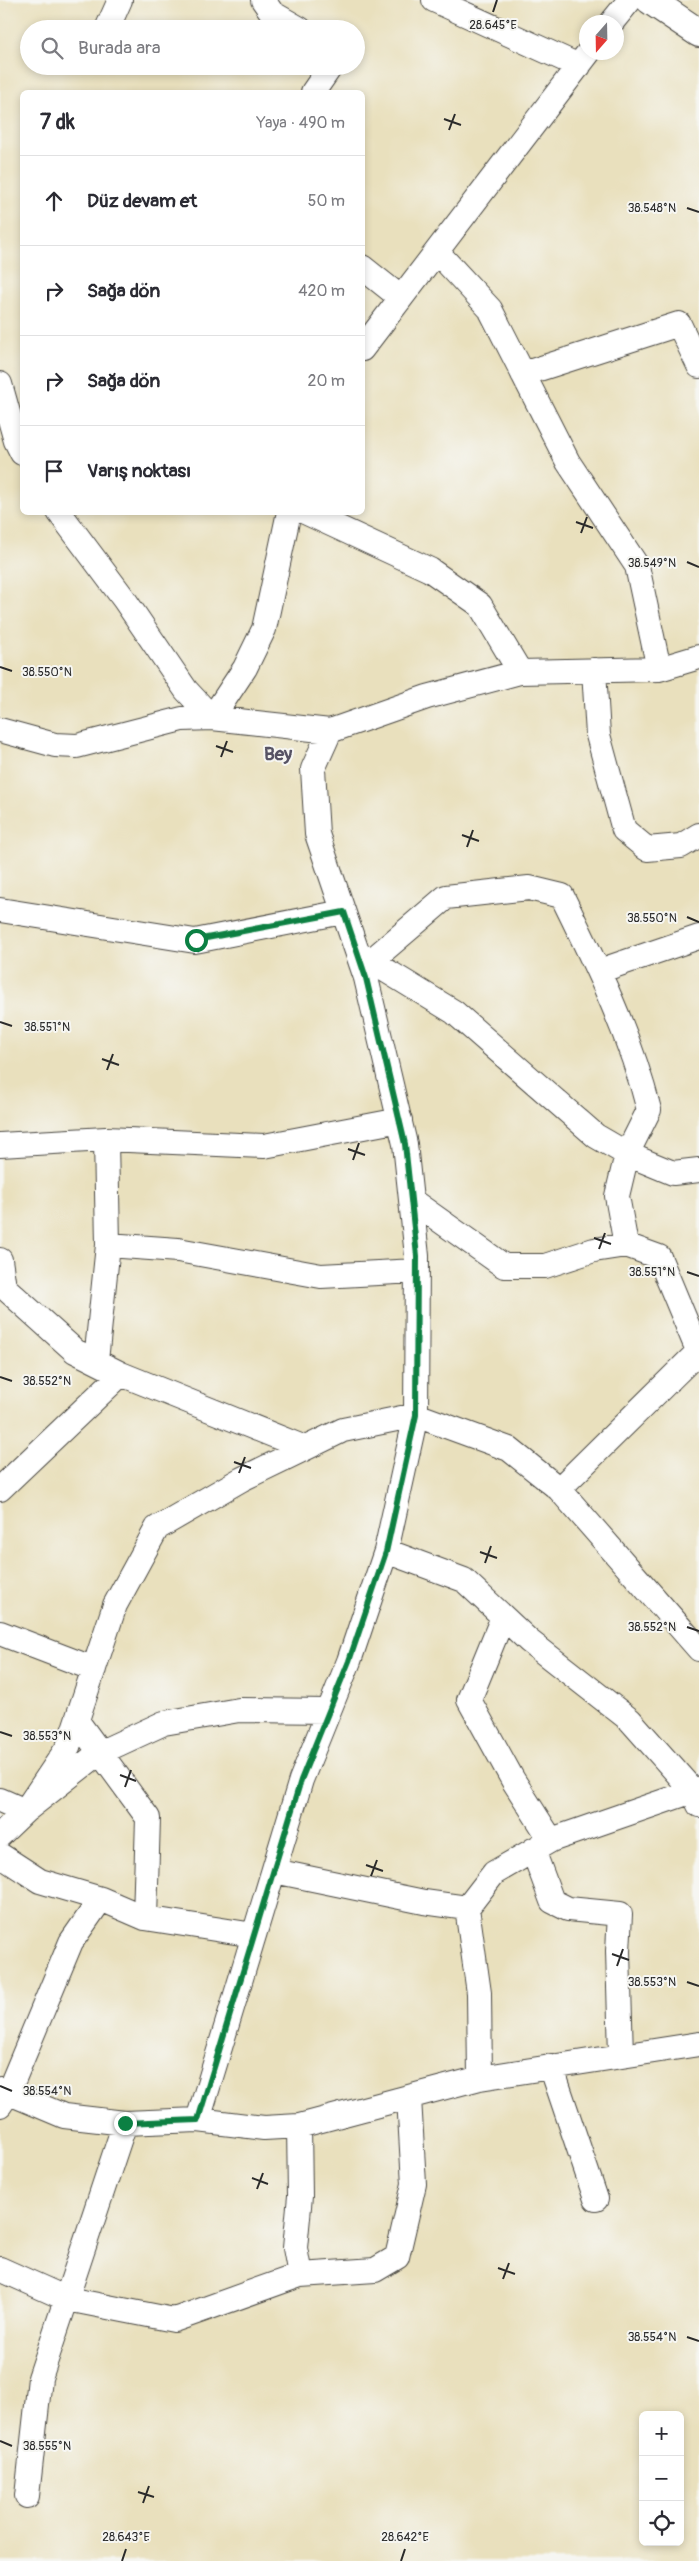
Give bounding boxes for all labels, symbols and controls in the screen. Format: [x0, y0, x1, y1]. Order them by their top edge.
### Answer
north arrow [579, 15, 624, 60]
text: 28.645°E [469, 18, 517, 33]
search box [20, 20, 365, 75]
icon: search [38, 34, 66, 62]
text: Burada ara [78, 36, 161, 60]
text: 7 dk [40, 109, 75, 136]
text: Yaya · 490 m [256, 113, 345, 133]
icon: ahead [40, 187, 68, 215]
text: Düz devam et [87, 189, 197, 213]
text: 50 m [308, 191, 345, 211]
text: 38.548°N [628, 201, 676, 216]
icon: right [40, 277, 68, 305]
text: Sağa dön [87, 279, 160, 303]
text: 420 m [298, 281, 345, 301]
icon: right [40, 367, 68, 395]
text: Sağa dön [87, 369, 160, 393]
text: 20 m [307, 371, 345, 391]
icon: arrive [40, 457, 68, 485]
text: Varış noktası [87, 459, 191, 483]
text: 38.549°N [628, 556, 676, 571]
text: 38.550°N [22, 665, 72, 680]
district label: Bey [264, 742, 293, 766]
text: 38.550°N [627, 911, 677, 926]
route start [185, 929, 208, 952]
text: 38.551°N [24, 1020, 70, 1035]
text: 38.551°N [629, 1265, 675, 1280]
text: 38.552°N [23, 1374, 71, 1389]
text: 38.552°N [628, 1620, 676, 1635]
text: 38.553°N [23, 1729, 71, 1744]
text: 38.553°N [628, 1975, 676, 1990]
text: 38.554°N [23, 2084, 71, 2099]
route end [114, 2112, 137, 2135]
text: 38.554°N [628, 2330, 676, 2345]
map controls [639, 2411, 684, 2546]
button: + [639, 2411, 684, 2456]
text: 38.555°N [23, 2439, 71, 2454]
button: − [639, 2456, 684, 2501]
button: locate [639, 2501, 684, 2546]
text: 28.643°E [102, 2530, 150, 2545]
text: 28.642°E [381, 2530, 429, 2545]

